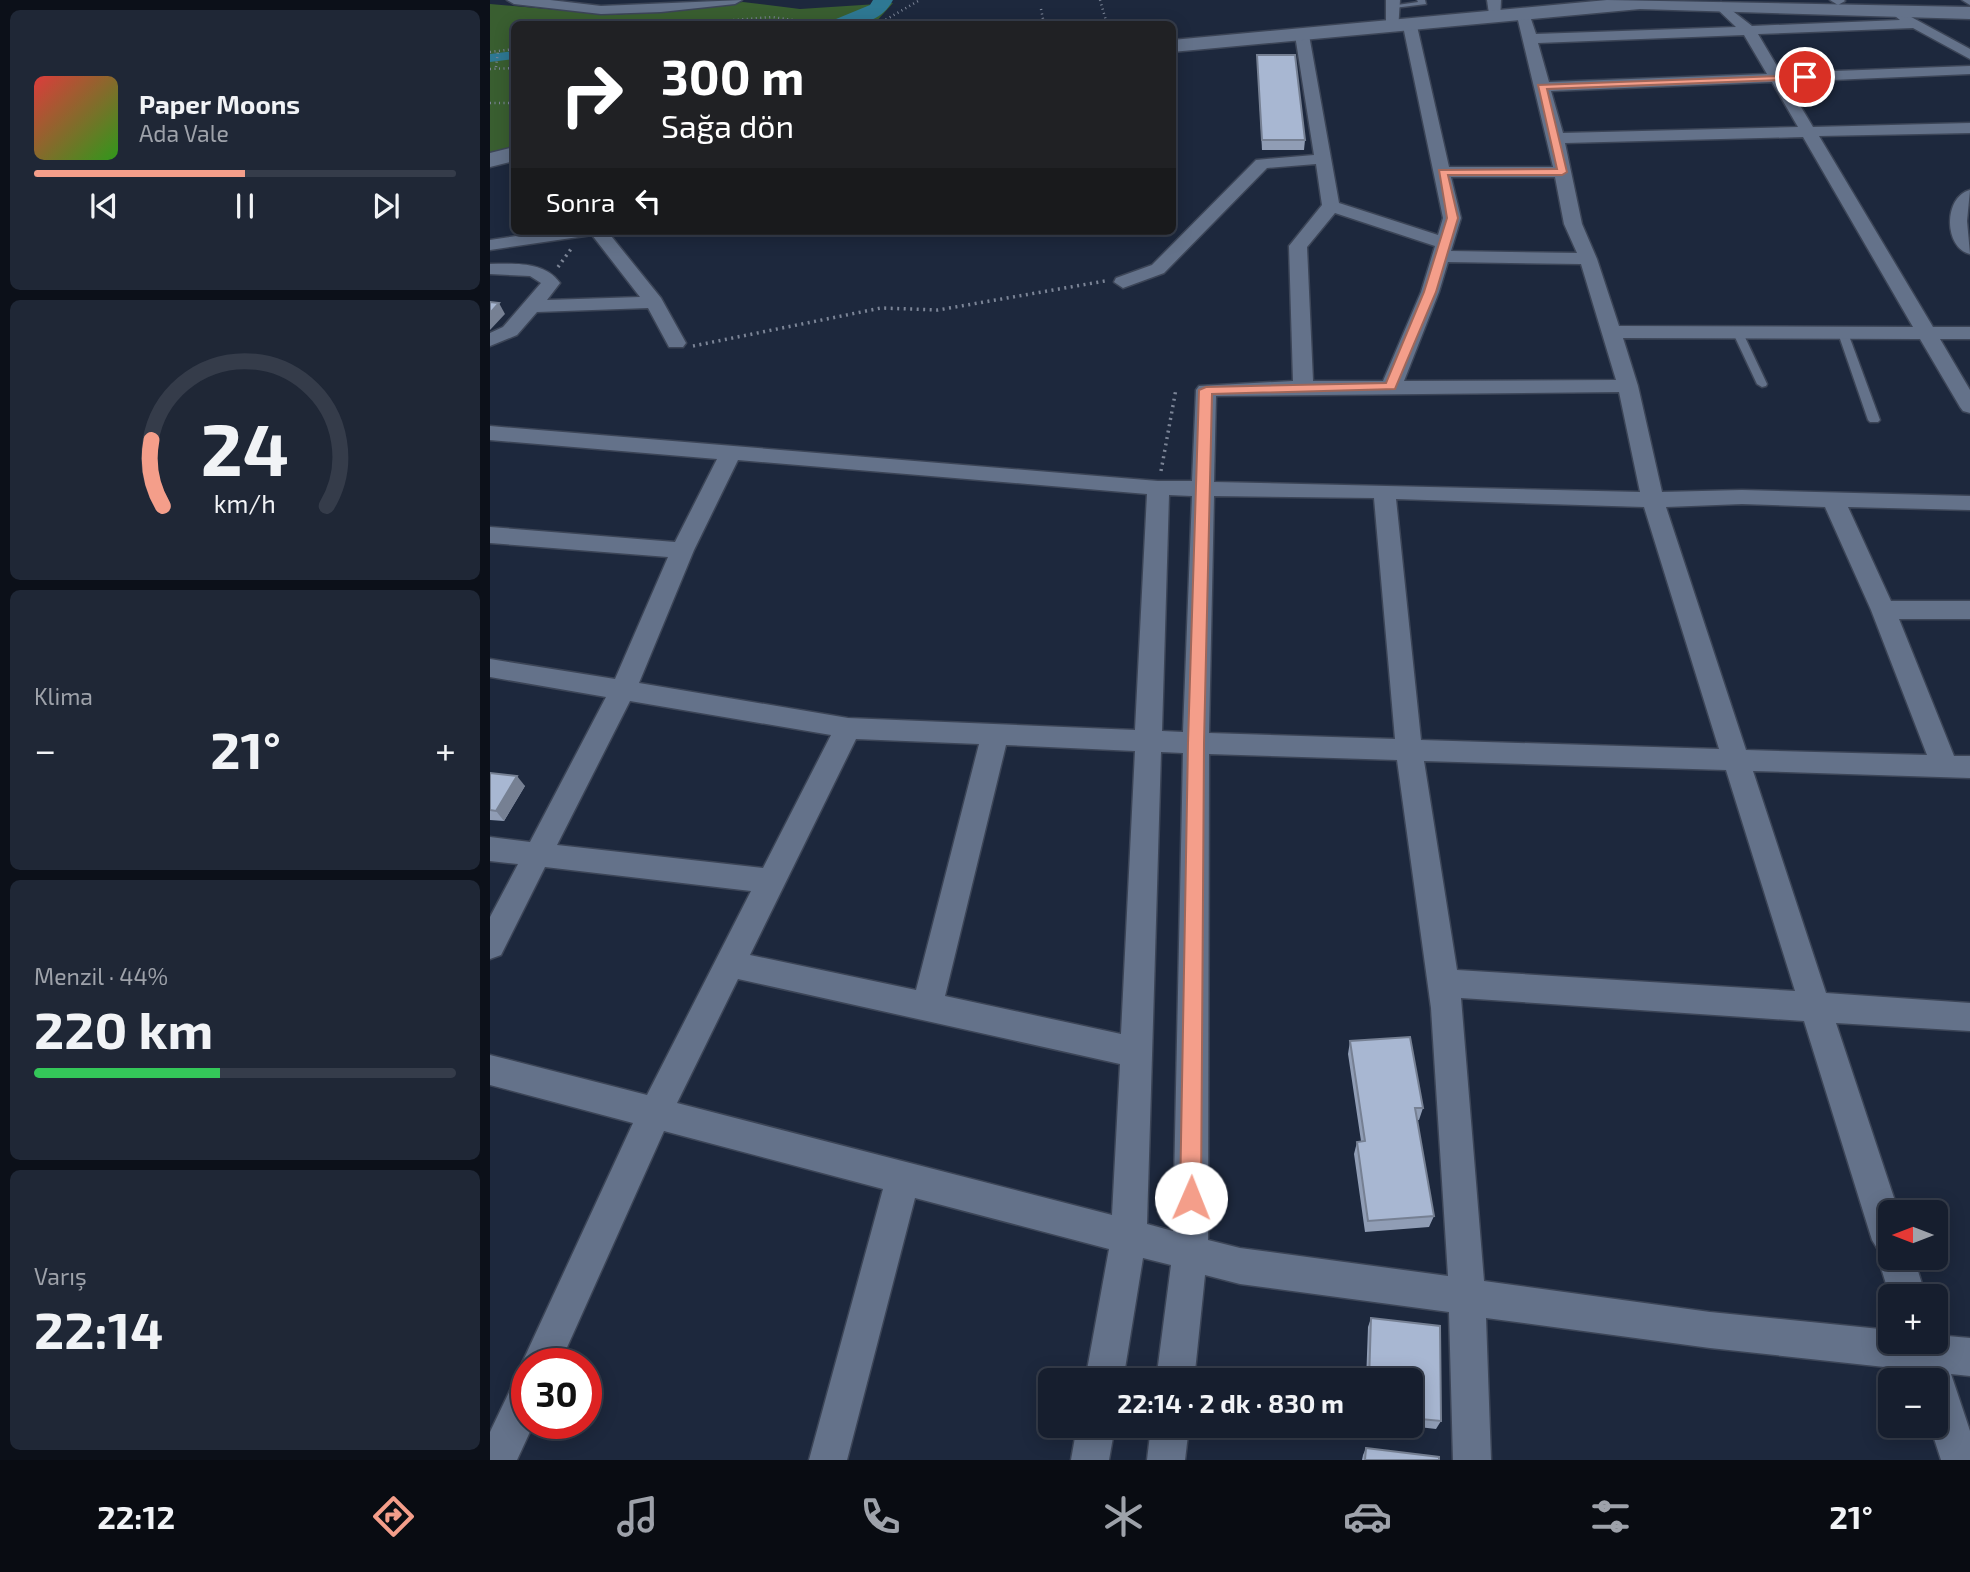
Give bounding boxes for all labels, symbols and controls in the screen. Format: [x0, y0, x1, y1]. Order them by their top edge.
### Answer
text: 300 m [661, 46, 804, 105]
pin [1775, 47, 1835, 107]
icon: right [546, 49, 637, 140]
icon: arrive [1786, 58, 1824, 96]
text: Paper Moons [139, 88, 300, 119]
text: Sağa dön [661, 106, 794, 144]
text: Ada Vale [139, 119, 229, 147]
icon: left [629, 182, 667, 220]
text: Sonra [546, 186, 615, 217]
icon: previous [85, 187, 123, 225]
icon: pause [226, 187, 264, 225]
icon: next [367, 187, 405, 225]
text: 24 [201, 403, 289, 491]
text: km/h [214, 488, 276, 518]
text: Klima [34, 682, 93, 710]
text: 21° [210, 717, 281, 779]
text: − [34, 726, 56, 772]
text: + [435, 726, 456, 772]
text: Menzil · 44% [34, 962, 168, 990]
text: 220 km [34, 997, 213, 1059]
position arrow [1154, 1161, 1228, 1235]
north arrow [1878, 1200, 1948, 1270]
map controls [1878, 1200, 1948, 1438]
text: Varış [34, 1262, 87, 1290]
button: + [1878, 1284, 1948, 1354]
text: 22:14 [34, 1297, 163, 1359]
speed limit sign: 30 [511, 1348, 602, 1439]
button: − [1878, 1368, 1948, 1438]
text: 22:14 · 2 dk · 830 m [1117, 1387, 1344, 1418]
icon: directions [369, 1492, 418, 1541]
icon: music [613, 1492, 662, 1541]
icon: phone [856, 1492, 905, 1541]
icon: climate [1099, 1492, 1148, 1541]
icon: car [1343, 1492, 1392, 1541]
icon: filters [1586, 1492, 1635, 1541]
text: 22:12 [97, 1497, 175, 1535]
text: 21° [1829, 1497, 1873, 1535]

